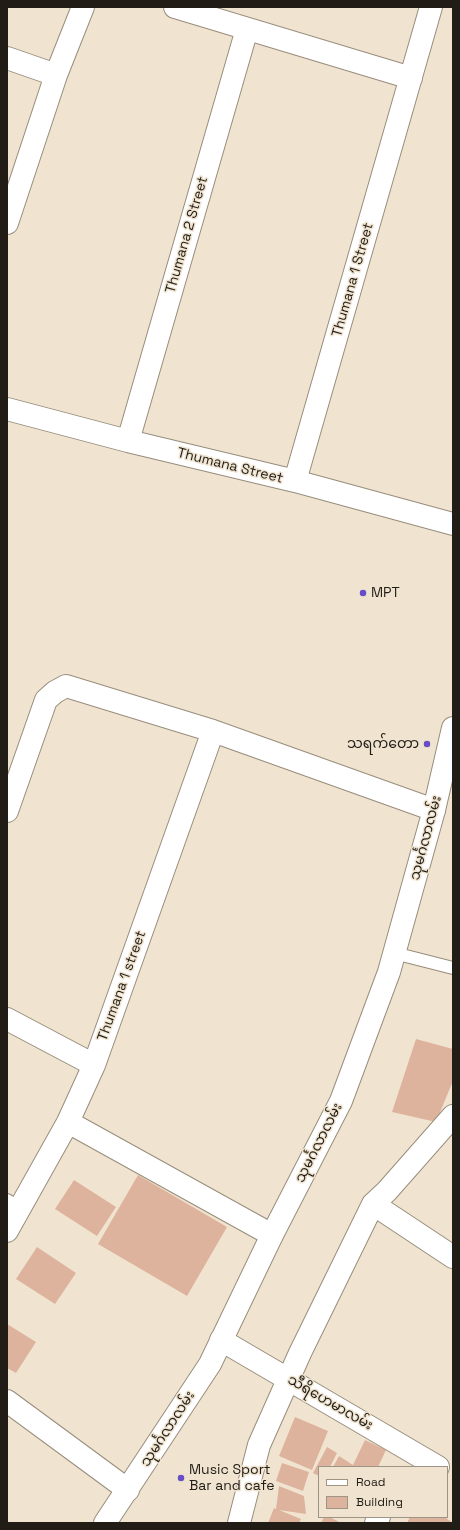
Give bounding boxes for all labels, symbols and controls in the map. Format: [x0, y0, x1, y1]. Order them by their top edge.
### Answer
street label: Thumana 2 Street [162, 175, 212, 295]
street label: Thumana 1 Street [329, 221, 377, 339]
street label: Thumana Street [175, 445, 285, 487]
place label: MPT [371, 585, 400, 601]
marker: MPT [358, 588, 368, 598]
place label: သရက်တော [347, 736, 419, 752]
marker: သရက်တော [422, 739, 432, 749]
street label: သုမင်္ဂလာလမ်း [407, 794, 445, 882]
street label: Thumana 1 street [94, 928, 150, 1044]
street label: သုမင်္ဂလာလမ်း [292, 1101, 346, 1185]
street label: သီရိဟေမာလမ်း [284, 1372, 376, 1434]
street label: သုမင်္ဂလာလမ်း [137, 1388, 199, 1470]
place label: Music Sport Bar and cafe [189, 1462, 275, 1494]
legend [318, 1466, 448, 1518]
marker: Music Sport Bar and cafe [176, 1473, 186, 1483]
text: Road [356, 1474, 385, 1490]
text: Building [356, 1494, 403, 1510]

